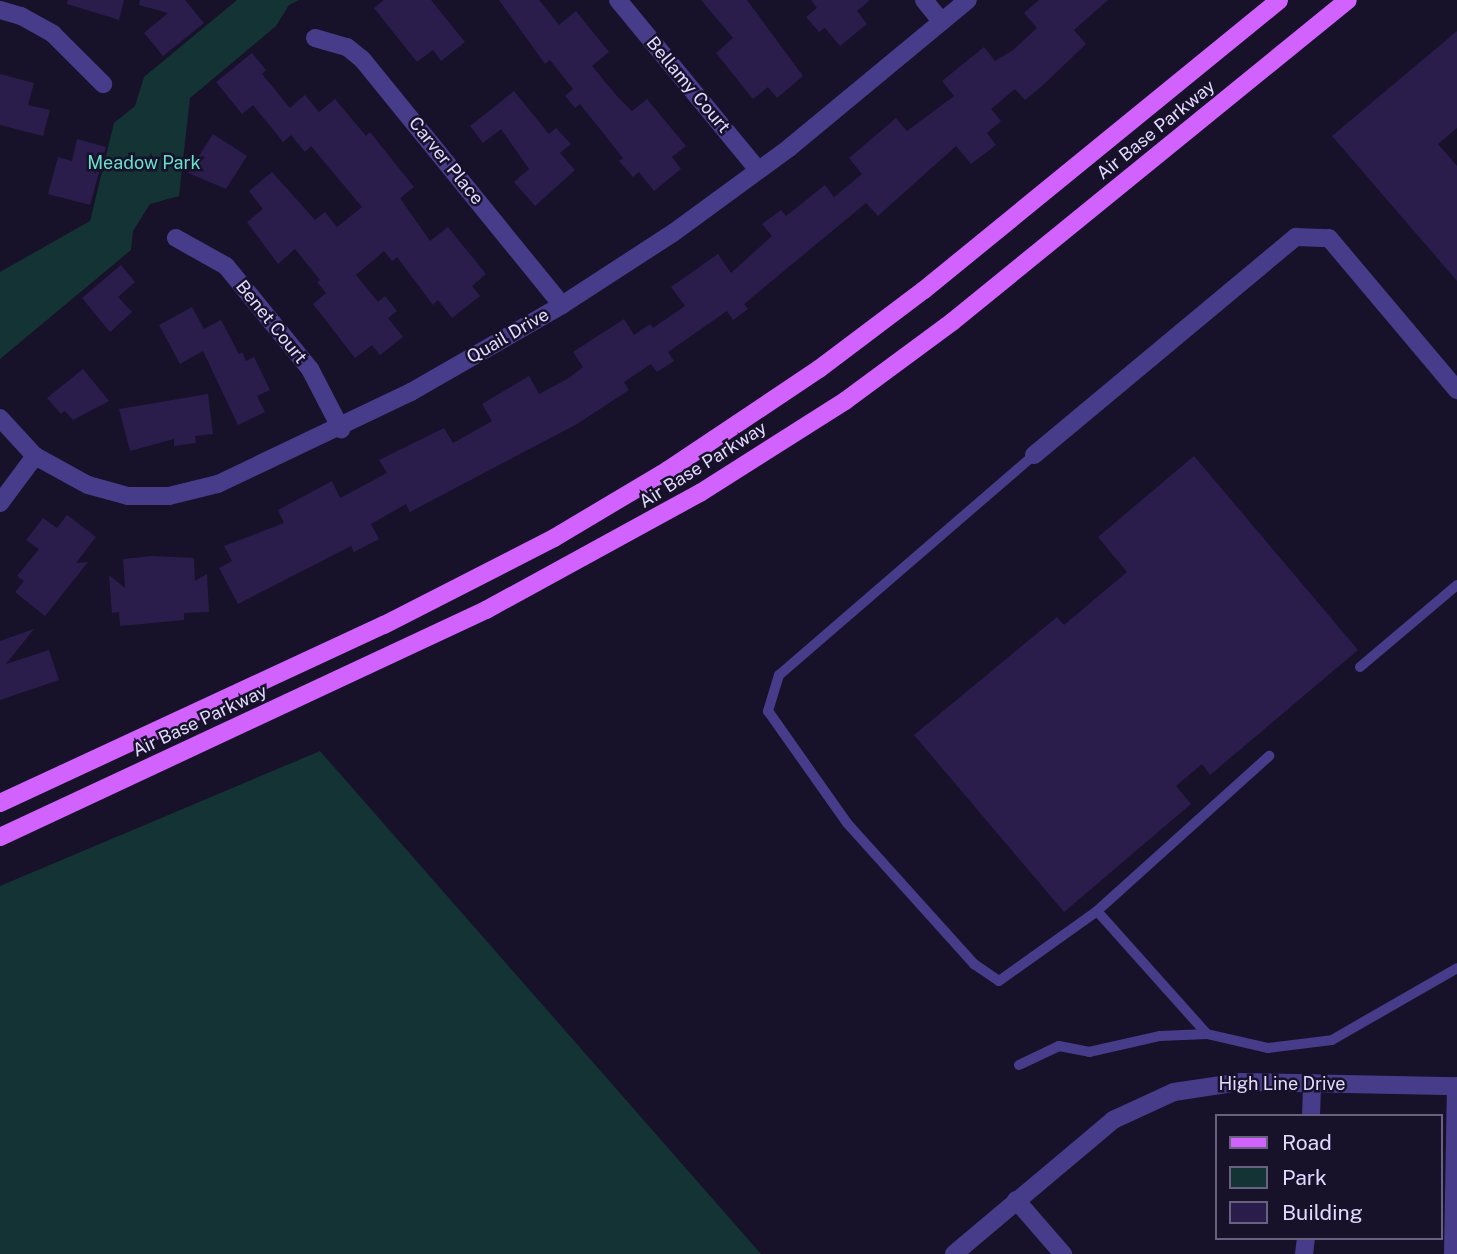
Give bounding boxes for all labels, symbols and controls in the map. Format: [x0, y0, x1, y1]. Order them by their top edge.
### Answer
street label: Bellamy Court [641, 32, 735, 138]
street label: Air Base Parkway [1092, 76, 1220, 184]
street label: Carver Place [404, 113, 488, 209]
park label: Meadow Park [87, 152, 201, 174]
street label: Benet Court [231, 276, 311, 368]
street label: Quail Drive [463, 304, 553, 368]
street label: Air Base Parkway [635, 417, 771, 513]
street label: Air Base Parkway [129, 680, 271, 762]
street label: High Line Drive [1218, 1073, 1346, 1095]
legend [1216, 1114, 1443, 1240]
text: Road [1282, 1130, 1332, 1155]
text: Park [1282, 1165, 1327, 1190]
text: Building [1282, 1200, 1363, 1225]

